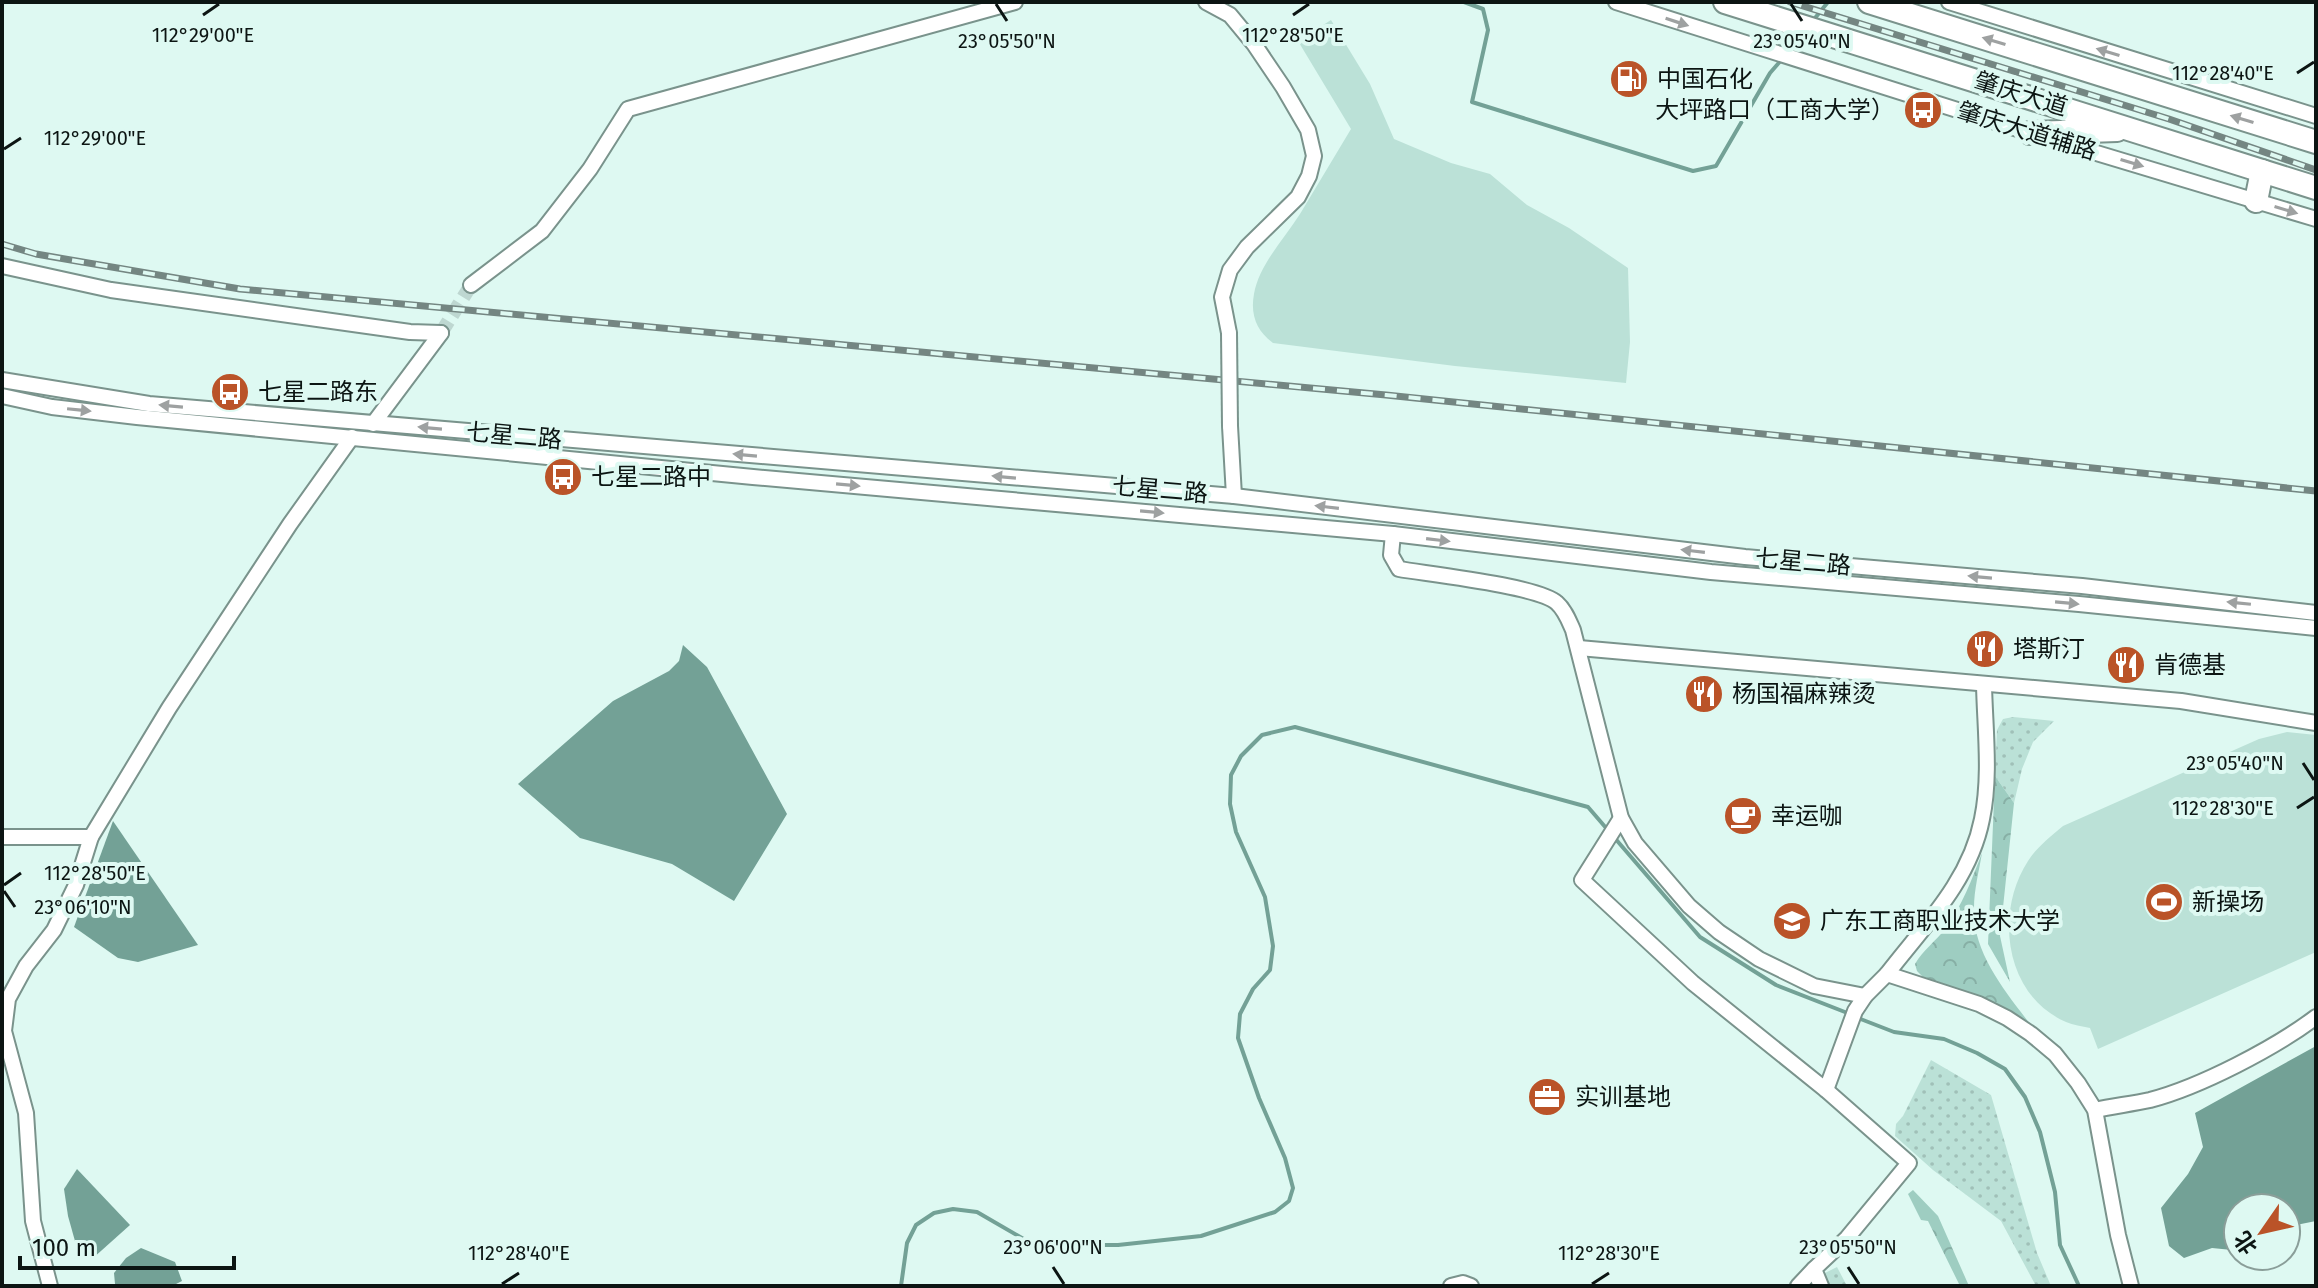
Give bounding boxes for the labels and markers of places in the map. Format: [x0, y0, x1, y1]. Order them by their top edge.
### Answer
fuel station icon: 中国石化 [1608, 58, 1650, 100]
place label: 中国石化 [1657, 65, 1753, 93]
bus stop icon: 大坪路口（工商大学） [1902, 89, 1944, 131]
place label: 大坪路口（工商大学） [1655, 96, 1895, 124]
bus stop icon: 七星二路东 [209, 371, 251, 413]
place label: 七星二路东 [258, 378, 378, 406]
bus stop icon: 七星二路中 [542, 456, 584, 498]
place label: 七星二路中 [591, 463, 711, 491]
restaurant icon: 塔斯汀 [1964, 628, 2006, 670]
place label: 塔斯汀 [2013, 635, 2085, 663]
restaurant icon: 肯德基 [2105, 644, 2147, 686]
place label: 肯德基 [2154, 651, 2226, 679]
restaurant icon: 杨国福麻辣烫 [1683, 673, 1725, 715]
place label: 杨国福麻辣烫 [1732, 680, 1876, 708]
cafe icon: 幸运咖 [1722, 795, 1764, 837]
place label: 幸运咖 [1771, 802, 1843, 830]
sports icon: 新操场 [2143, 881, 2185, 923]
place label: 新操场 [2192, 888, 2264, 916]
school or university icon: 广东工商职业技术大学 [1771, 900, 1813, 942]
place label: 广东工商职业技术大学 [1820, 907, 2060, 935]
office icon: 实训基地 [1526, 1076, 1568, 1118]
place label: 实训基地 [1575, 1083, 1671, 1111]

